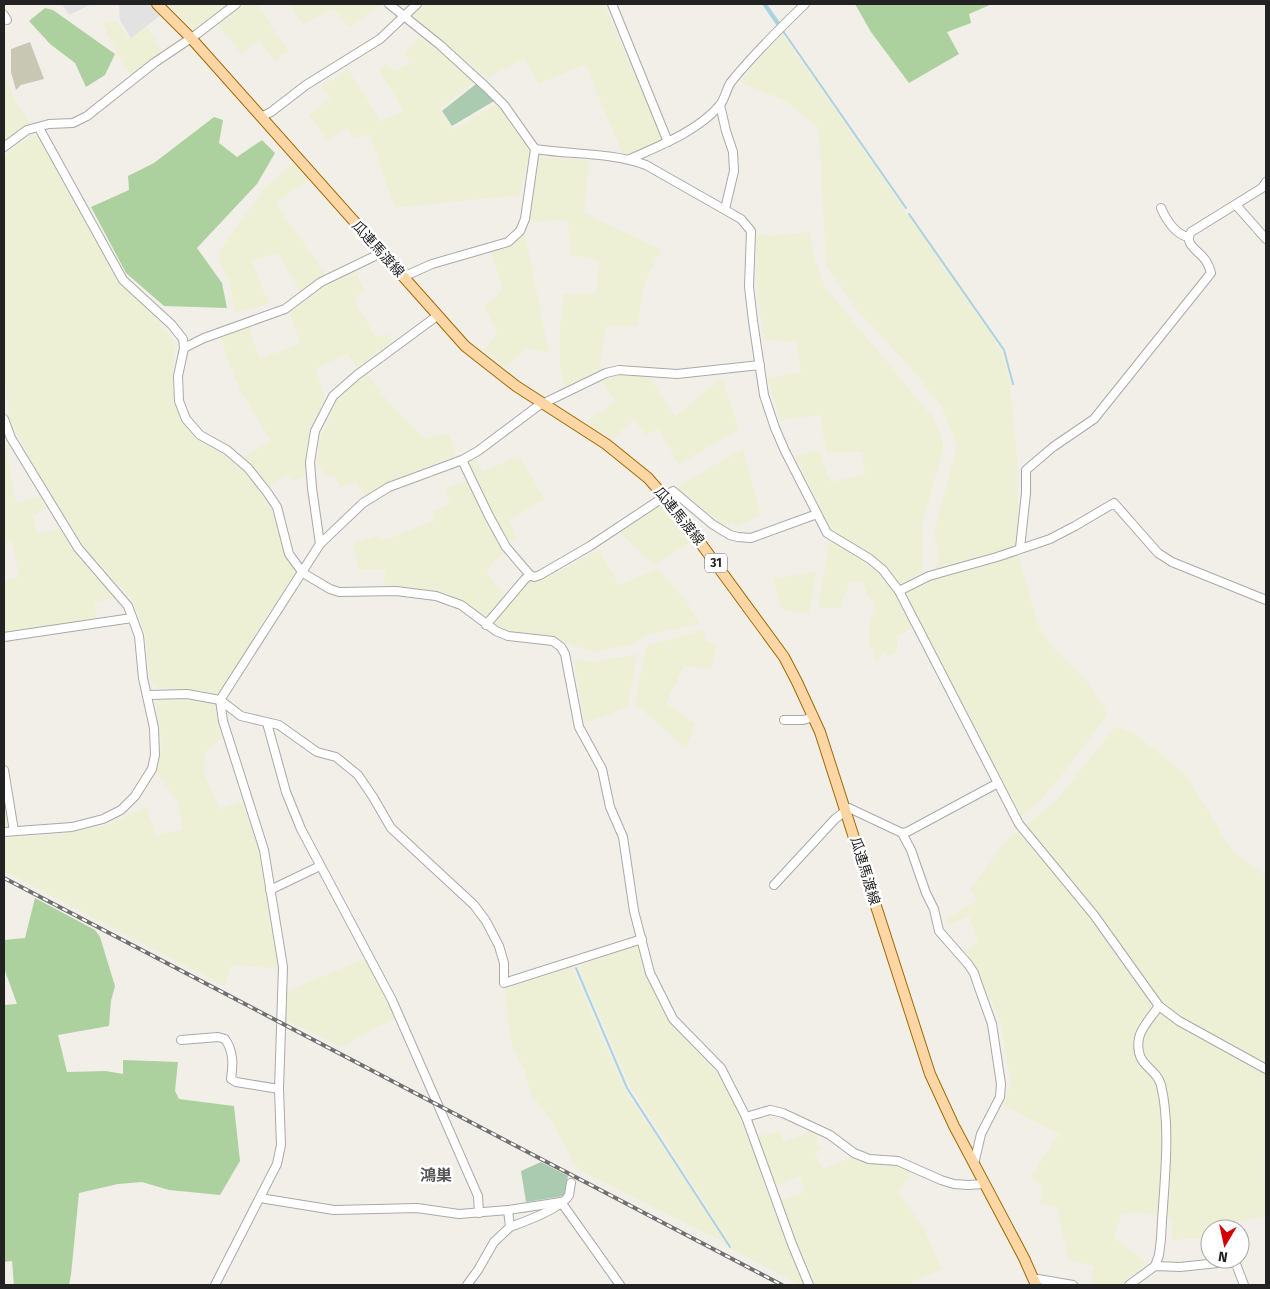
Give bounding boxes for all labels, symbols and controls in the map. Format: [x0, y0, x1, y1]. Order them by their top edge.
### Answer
street label: 瓜連馬渡線 [348, 217, 408, 281]
street label: 瓜連馬渡線 [650, 483, 708, 549]
road number: 31 [705, 554, 727, 572]
street label: 瓜連馬渡線 [847, 835, 883, 907]
district label: 鴻巣 [420, 1166, 452, 1185]
north arrow [1200, 1219, 1250, 1269]
text: N [1217, 1247, 1229, 1265]

